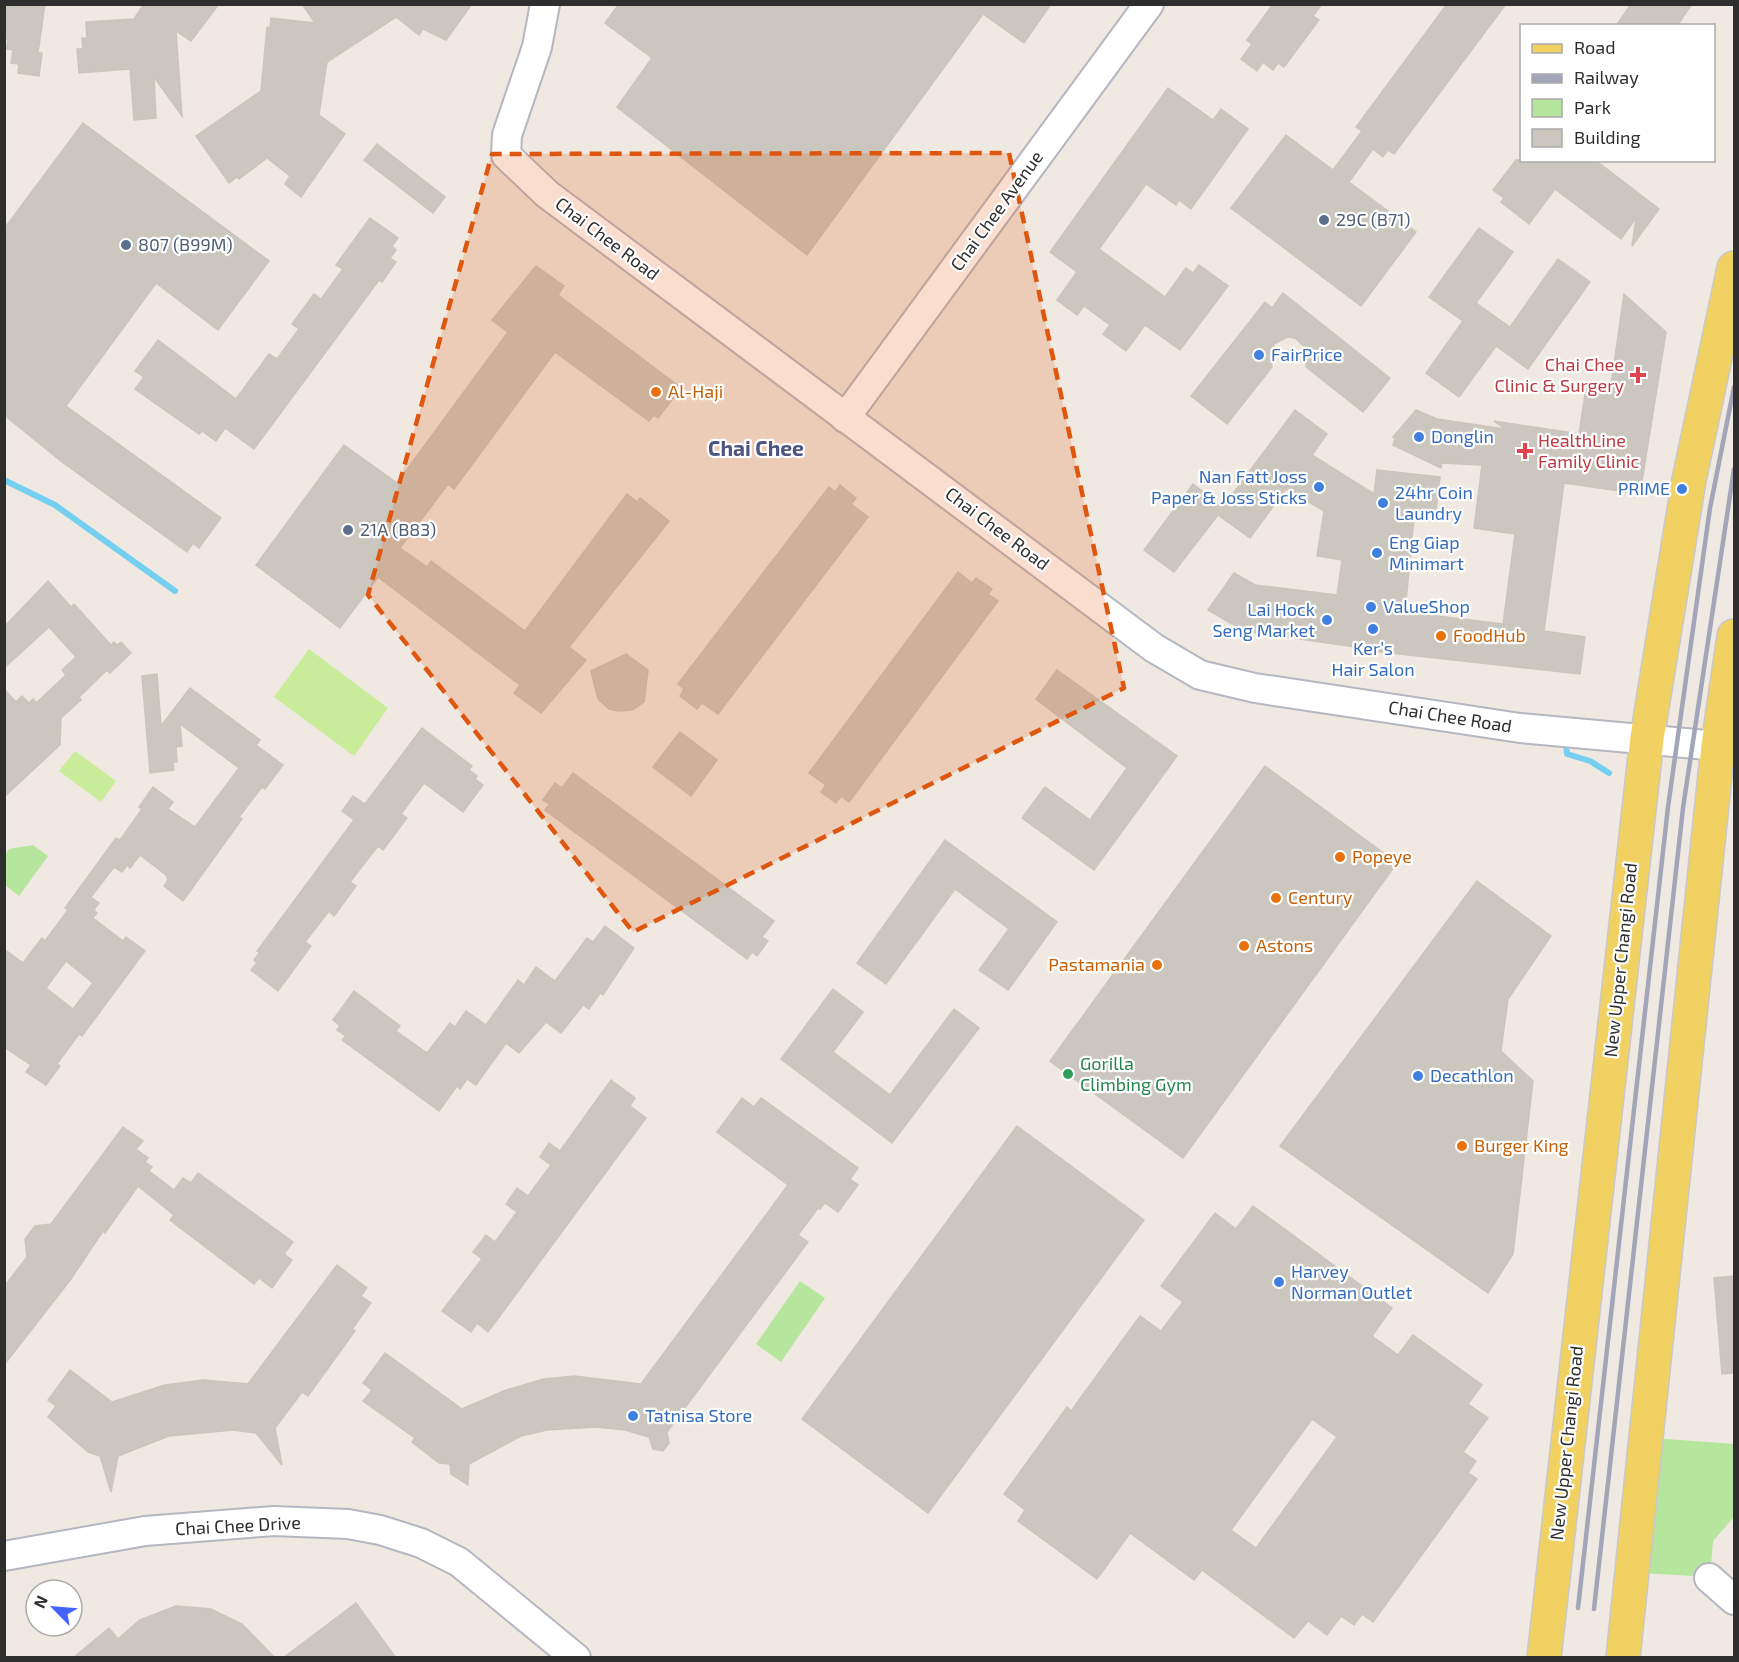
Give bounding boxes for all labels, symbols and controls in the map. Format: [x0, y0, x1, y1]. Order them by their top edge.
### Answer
legend [1520, 24, 1715, 162]
text: Road [1574, 36, 1615, 58]
text: Railway [1574, 66, 1639, 88]
text: Park [1574, 96, 1611, 118]
text: Building [1574, 126, 1641, 148]
street label: Chai Chee Avenue [945, 146, 1047, 275]
street label: Chai Chee Road [551, 192, 664, 284]
place label: 29C (B71) [1336, 208, 1410, 230]
marker: 29C (B71) [1317, 213, 1331, 227]
place label: 807 (B99M) [138, 233, 233, 255]
marker: 807 (B99M) [119, 238, 133, 252]
place label: FairPrice [1271, 343, 1342, 365]
marker: FairPrice [1252, 348, 1266, 362]
place label: Chai Chee Clinic & Surgery [1494, 353, 1624, 396]
marker: Chai Chee Clinic & Surgery [1629, 366, 1647, 384]
place label: Al-Haji [668, 380, 723, 402]
marker: Al-Haji [649, 385, 663, 399]
place label: Donglin [1431, 425, 1494, 447]
place label: HealthLine Family Clinic [1538, 429, 1639, 472]
marker: Donglin [1412, 430, 1426, 444]
district label: Chai Chee [708, 435, 804, 460]
marker: HealthLine Family Clinic [1516, 442, 1534, 460]
place label: Nan Fatt Joss Paper & Joss Sticks [1151, 465, 1307, 508]
place label: PRIME [1618, 477, 1670, 499]
marker: Nan Fatt Joss Paper & Joss Sticks [1312, 480, 1326, 494]
place label: 24hr Coin Laundry [1395, 481, 1473, 524]
street label: Chai Chee Road [941, 482, 1054, 574]
marker: PRIME [1675, 482, 1689, 496]
marker: 24hr Coin Laundry [1376, 496, 1390, 510]
place label: 21A (B83) [360, 518, 436, 540]
marker: 21A (B83) [341, 523, 355, 537]
place label: Eng Giap Minimart [1389, 531, 1464, 574]
marker: Eng Giap Minimart [1370, 546, 1384, 560]
place label: ValueShop [1383, 595, 1470, 617]
place label: Lai Hock Seng Market [1212, 598, 1315, 641]
marker: ValueShop [1364, 600, 1378, 614]
marker: Lai Hock Seng Market [1320, 613, 1334, 627]
marker: Ker’s Hair Salon [1366, 622, 1380, 636]
place label: FoodHub [1453, 624, 1526, 646]
marker: FoodHub [1434, 629, 1448, 643]
place label: Ker’s Hair Salon [1331, 637, 1415, 680]
street label: Chai Chee Road [1387, 695, 1513, 737]
place label: Popeye [1352, 845, 1412, 867]
marker: Popeye [1333, 850, 1347, 864]
street label: New Upper Changi Road [1599, 862, 1641, 1058]
place label: Century [1288, 886, 1353, 908]
marker: Century [1269, 891, 1283, 905]
place label: Astons [1256, 934, 1313, 956]
marker: Astons [1237, 939, 1251, 953]
place label: Pastamania [1048, 953, 1145, 975]
marker: Pastamania [1150, 958, 1164, 972]
place label: Gorilla Climbing Gym [1080, 1052, 1192, 1095]
place label: Decathlon [1430, 1064, 1514, 1086]
marker: Gorilla Climbing Gym [1061, 1067, 1075, 1081]
marker: Decathlon [1411, 1069, 1425, 1083]
place label: Burger King [1474, 1134, 1569, 1156]
marker: Burger King [1455, 1139, 1469, 1153]
place label: Harvey Norman Outlet [1291, 1260, 1412, 1303]
marker: Harvey Norman Outlet [1272, 1275, 1286, 1289]
street label: New Upper Changi Road [1545, 1345, 1587, 1541]
place label: Tatnisa Store [645, 1404, 752, 1426]
marker: Tatnisa Store [626, 1409, 640, 1423]
street label: Chai Chee Drive [175, 1511, 301, 1539]
north arrow [24, 1578, 84, 1638]
text: N [29, 1592, 51, 1611]

